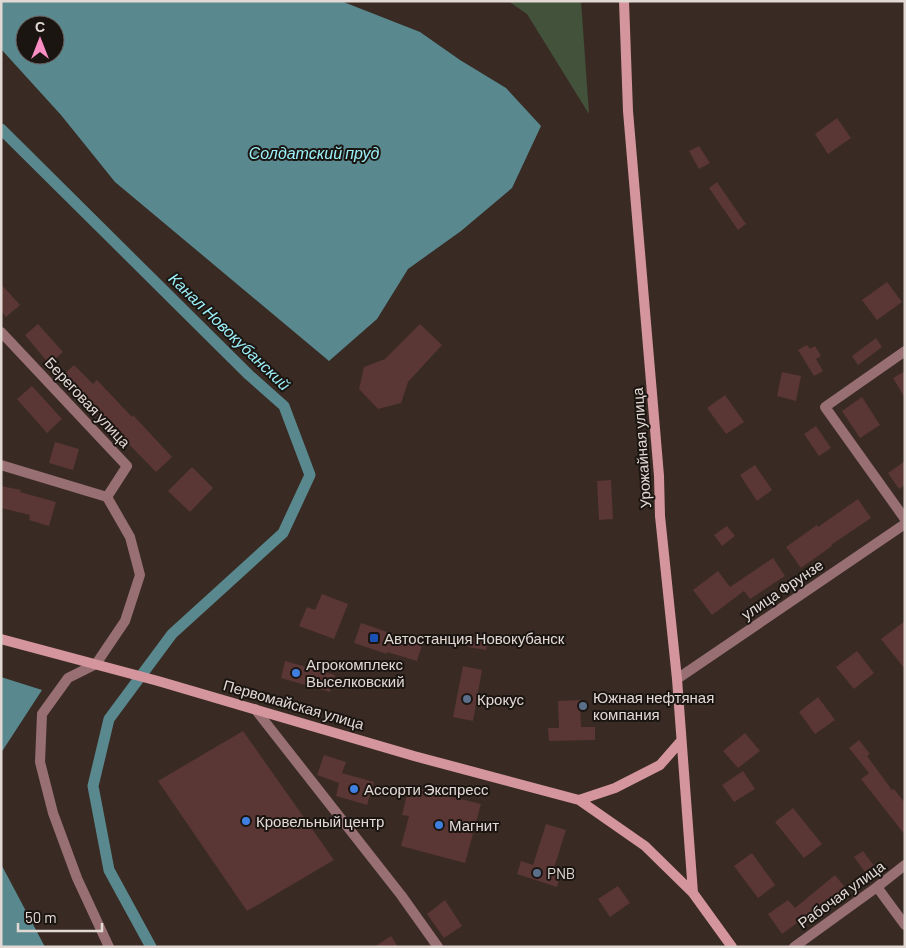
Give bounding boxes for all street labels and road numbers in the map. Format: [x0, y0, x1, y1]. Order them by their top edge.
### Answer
street label: Береговая улица [42, 353, 135, 451]
street label: Урожайная улица [628, 386, 654, 509]
street label: улица Фрунзе [738, 555, 826, 623]
street label: Первомайская улица [221, 675, 367, 733]
street label: Рабочая улица [794, 856, 888, 932]

